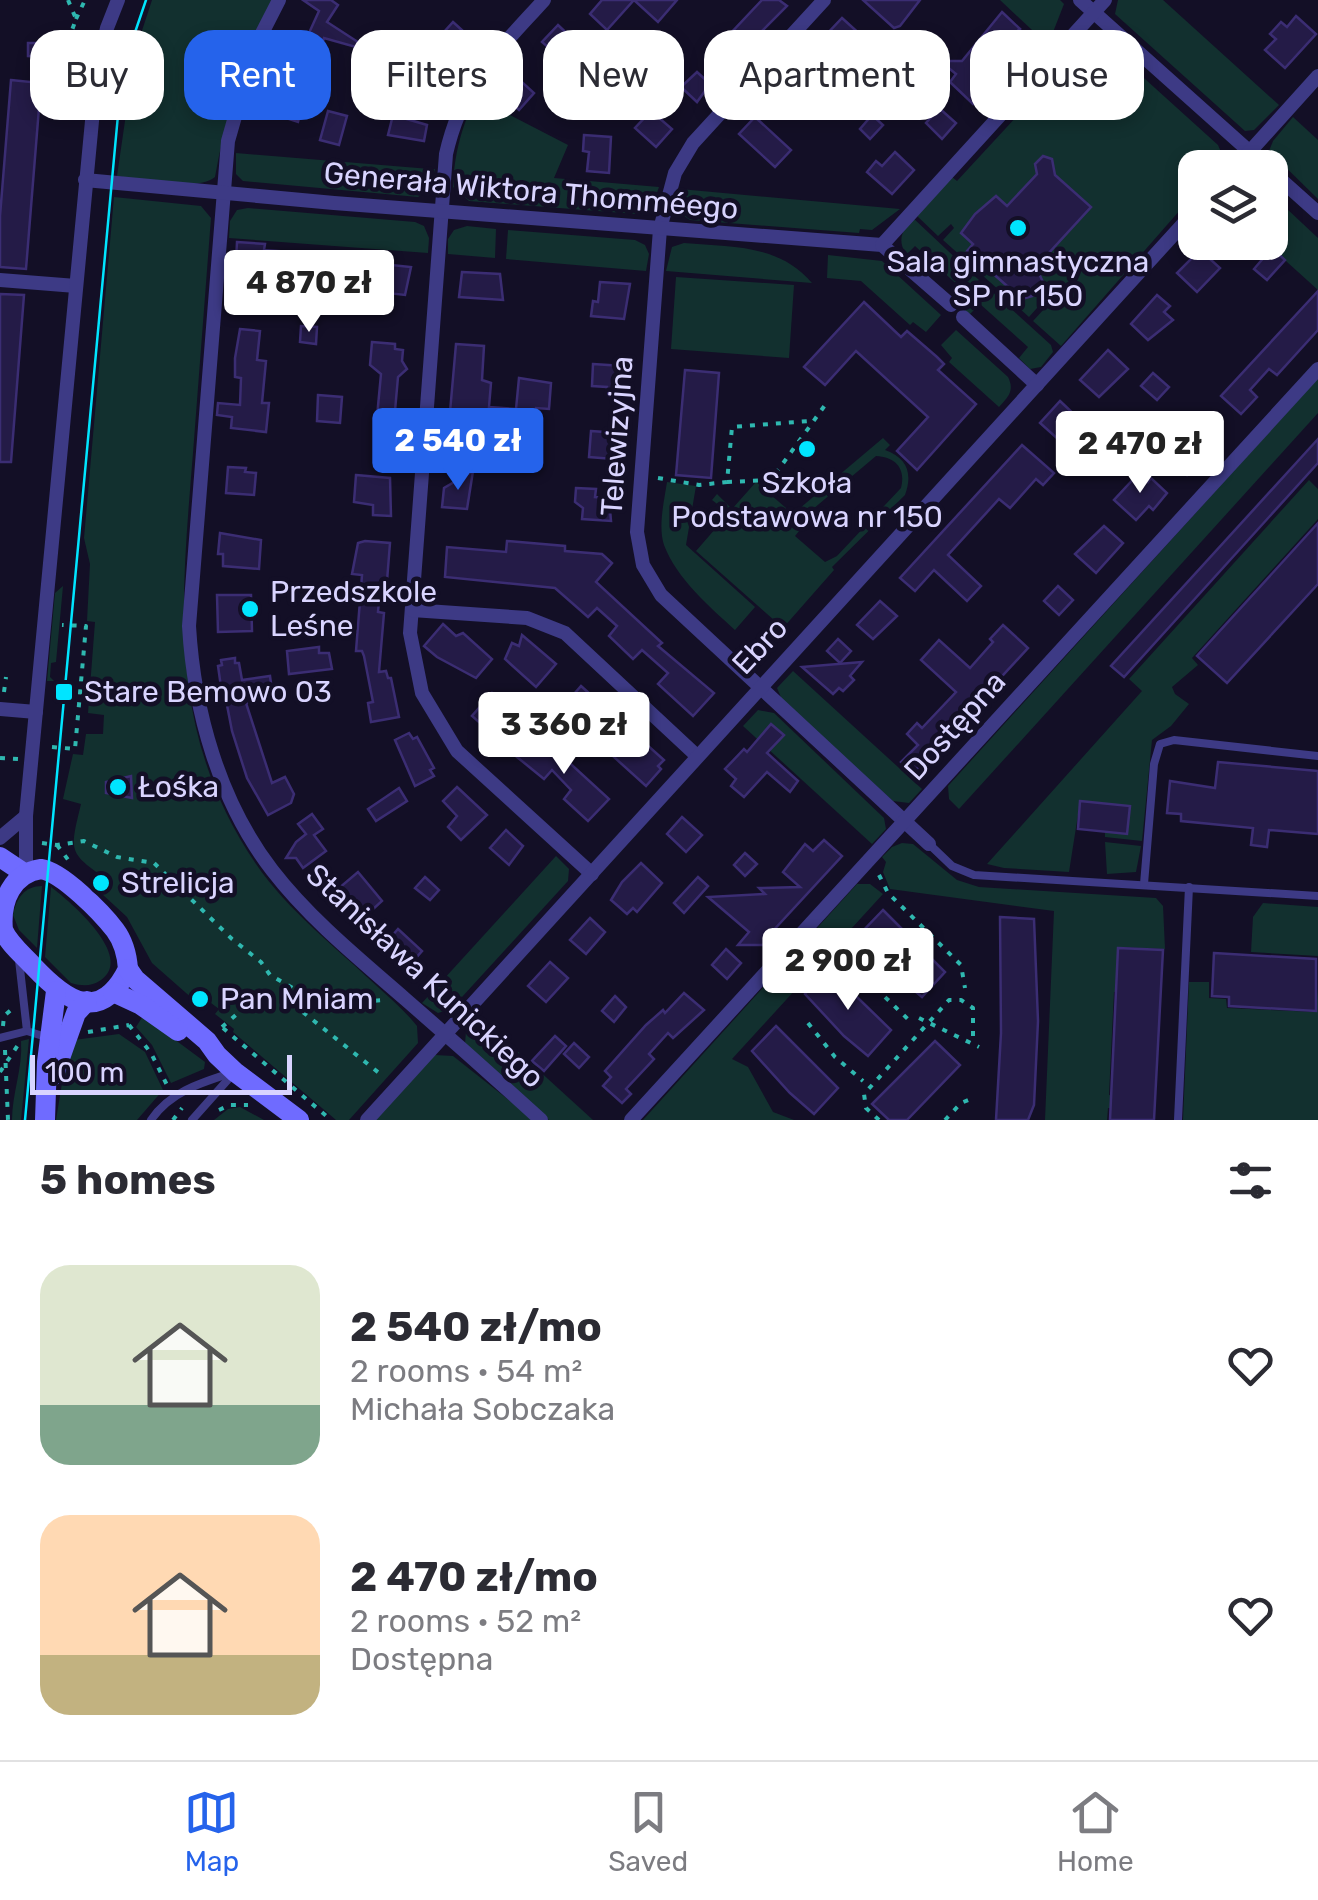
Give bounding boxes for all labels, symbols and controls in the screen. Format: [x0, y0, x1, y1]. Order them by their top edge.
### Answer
chip: Buy [30, 30, 164, 120]
chip: Rent [184, 30, 331, 120]
chip: Filters [351, 30, 523, 120]
chip: New [543, 30, 684, 120]
chip: Apartment [704, 30, 950, 120]
chip: House [970, 30, 1144, 120]
map controls [1178, 150, 1288, 260]
button: layers [1178, 150, 1288, 260]
street label: Generała Wiktora Thomméego [322, 155, 740, 227]
marker: Sala gimnastyczna SP nr 150 [1007, 217, 1029, 239]
place label: Sala gimnastyczna SP nr 150 [887, 244, 1149, 314]
pin: 4 870 zł [206, 250, 412, 335]
text: 4 870 zł [246, 263, 372, 301]
street label: Telewizyjna [593, 355, 641, 517]
pin: 2 540 zł [355, 408, 561, 493]
pin: 2 470 zł [1037, 411, 1243, 496]
text: 2 540 zł [394, 421, 522, 459]
text: 2 470 zł [1078, 424, 1202, 462]
marker: Szkoła Podstawowa nr 150 [796, 438, 818, 460]
place label: Szkoła Podstawowa nr 150 [671, 465, 943, 535]
place label: Przedszkole Leśne [270, 574, 437, 644]
marker: Przedszkole Leśne [239, 598, 261, 620]
street label: Ebro [725, 610, 795, 682]
street label: Dostępna [897, 664, 1013, 788]
place label: Stare Bemowo 03 [84, 674, 332, 710]
marker: Stare Bemowo 03 [53, 681, 75, 703]
pin: 3 360 zł [461, 692, 667, 777]
text: 3 360 zł [500, 705, 628, 743]
place label: Łośka [138, 769, 219, 805]
marker: Łośka [107, 776, 129, 798]
street label: Stanisława Kunickiego [299, 856, 551, 1096]
place label: Strelicja [121, 865, 235, 901]
marker: Strelicja [90, 872, 112, 894]
pin: 2 900 zł [745, 928, 951, 1013]
text: 2 900 zł [784, 941, 912, 979]
place label: Pan Mniam [220, 981, 374, 1017]
marker: Pan Mniam [189, 988, 211, 1010]
scale bar [30, 1050, 292, 1094]
text: 100 m [45, 1056, 124, 1089]
icon: filters [1223, 1153, 1278, 1208]
text: 5 homes [40, 1155, 216, 1205]
text: 2 540 zł/mo [350, 1302, 602, 1352]
icon: home [120, 1305, 240, 1425]
icon: heart [1223, 1338, 1278, 1393]
text: 2 rooms · 54 m² [350, 1352, 582, 1390]
text: Michała Sobczaka [350, 1390, 615, 1428]
text: 2 470 zł/mo [350, 1552, 598, 1602]
icon: home [120, 1555, 240, 1675]
icon: heart [1223, 1588, 1278, 1643]
text: 2 rooms · 52 m² [350, 1602, 581, 1640]
text: Dostępna [350, 1640, 493, 1678]
tab: Map [184, 1785, 239, 1878]
tab: Saved [608, 1785, 688, 1878]
tab: Home [1057, 1785, 1134, 1878]

